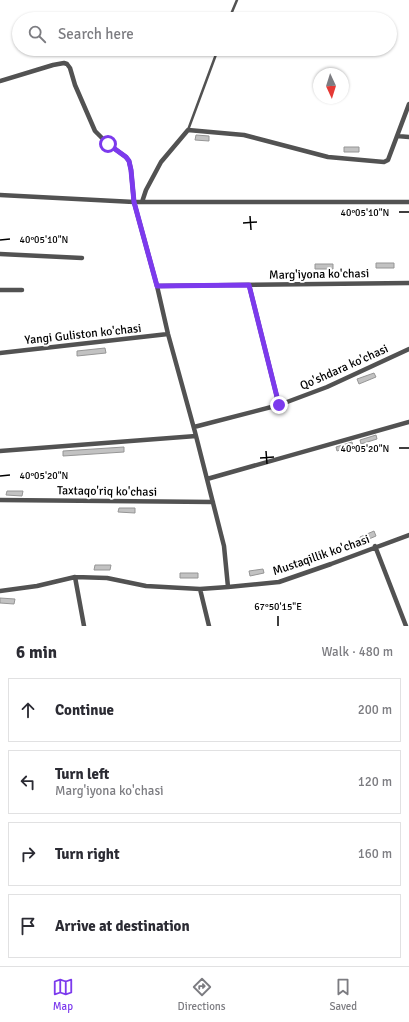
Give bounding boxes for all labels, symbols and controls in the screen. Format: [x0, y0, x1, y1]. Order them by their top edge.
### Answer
search box [12, 12, 397, 56]
icon: search [26, 23, 48, 45]
text: Search here [58, 25, 134, 43]
north arrow [313, 68, 349, 104]
route start [99, 135, 117, 153]
text: 40°05'10"N [341, 207, 389, 219]
text: 40°05'10"N [20, 234, 68, 246]
street label: Marg'iyona ko'chasi [269, 266, 369, 283]
street label: Yangi Guliston ko'chasi [24, 321, 142, 348]
street label: Qo'shdara ko'chasi [298, 341, 391, 394]
route end [270, 396, 288, 414]
text: 40°05'20"N [341, 443, 389, 455]
text: 40°05'20"N [20, 470, 68, 482]
street label: Taxtaqo'riq ko'chasi [57, 483, 157, 500]
street label: Mustaqillik ko'chasi [271, 532, 372, 579]
text: 67°50'15"E [254, 601, 302, 613]
text: 6 min [16, 642, 57, 663]
text: Walk · 480 m [322, 644, 393, 660]
icon: ahead [17, 699, 39, 721]
text: Continue [55, 701, 114, 719]
text: 200 m [358, 702, 392, 718]
text: Turn left [55, 765, 109, 783]
icon: left [17, 771, 39, 793]
text: 120 m [358, 774, 392, 790]
text: Marg'iyona ko'chasi [55, 783, 164, 799]
icon: right [17, 843, 39, 865]
text: Turn right [55, 845, 120, 863]
text: 160 m [358, 846, 392, 862]
icon: arrive [17, 915, 39, 937]
text: Arrive at destination [55, 917, 190, 935]
tab: Map [52, 976, 74, 1013]
tab: Directions [178, 976, 226, 1013]
tab: Saved [329, 976, 357, 1013]

